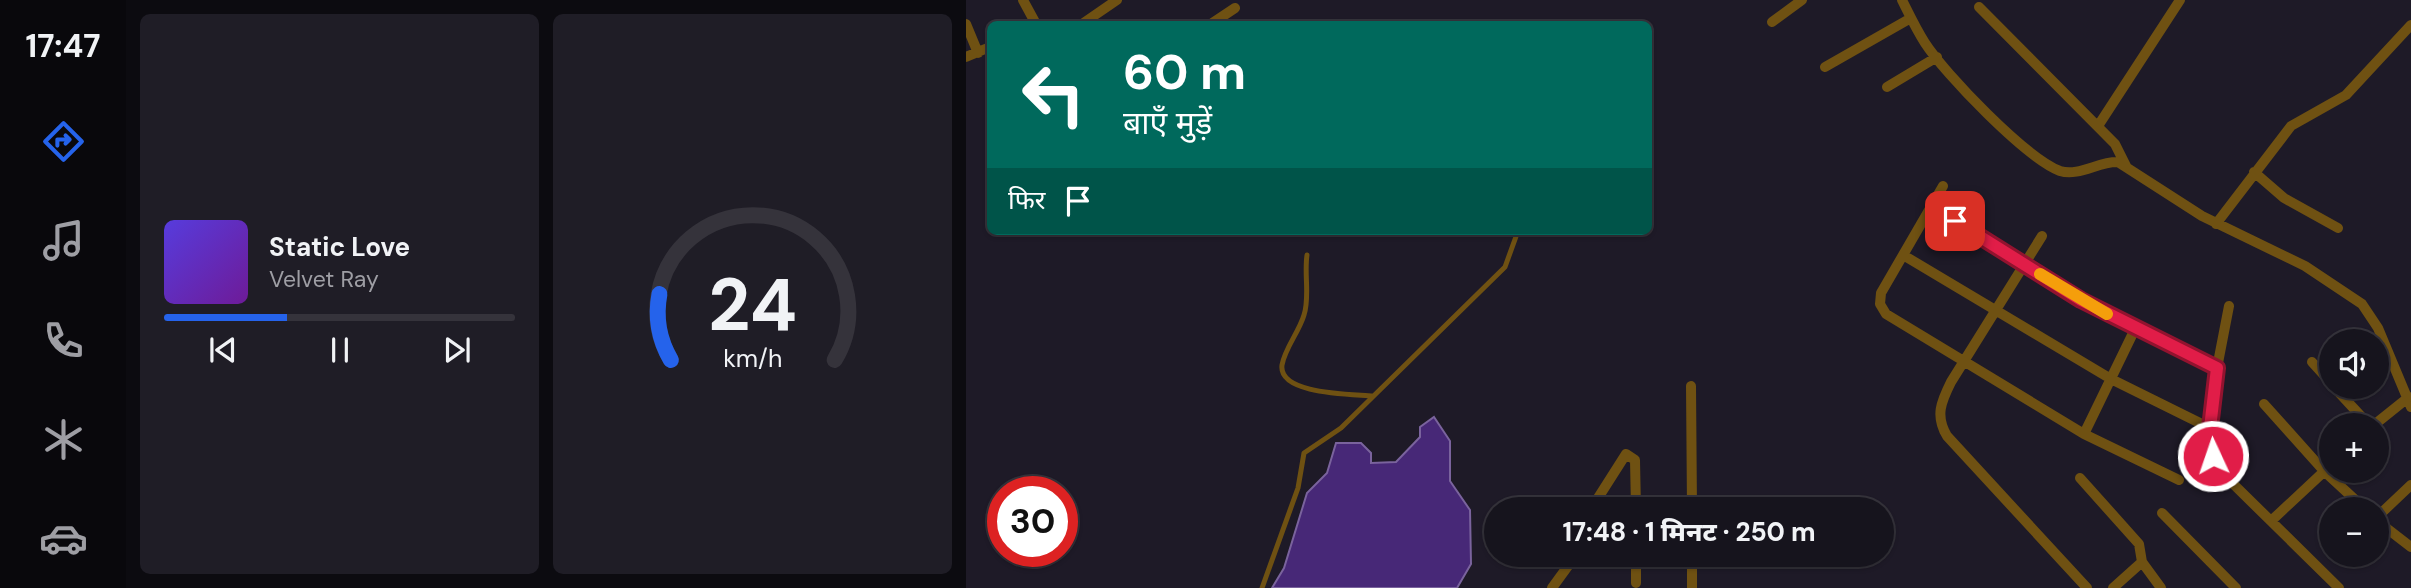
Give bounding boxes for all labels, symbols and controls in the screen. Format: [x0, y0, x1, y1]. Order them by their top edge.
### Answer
text: 17:47 [26, 25, 100, 67]
text: 60 m [1123, 40, 1246, 104]
icon: left [1008, 49, 1099, 140]
text: बाएँ मुड़ें [1123, 102, 1212, 144]
icon: directions [39, 117, 88, 166]
icon: arrive [1059, 182, 1097, 220]
text: फिर [1008, 183, 1045, 217]
pin [1925, 191, 1985, 251]
icon: arrive [1936, 202, 1974, 240]
icon: music [39, 216, 88, 265]
text: Static Love [269, 230, 410, 264]
text: 24 [708, 258, 797, 353]
text: Velvet Ray [269, 264, 379, 294]
icon: phone [39, 316, 88, 365]
map controls [2319, 329, 2389, 567]
button: sound [2319, 329, 2389, 399]
icon: previous [204, 331, 242, 369]
icon: pause [321, 331, 359, 369]
icon: next [438, 331, 476, 369]
text: km/h [723, 342, 782, 375]
button: + [2319, 413, 2389, 483]
icon: climate [39, 415, 88, 464]
position arrow [2176, 419, 2250, 493]
speed limit sign: 30 [987, 476, 1078, 567]
button: − [2319, 497, 2389, 567]
icon: car [39, 514, 88, 563]
text: 17:48 · 1 मिनट · 250 m [1562, 515, 1816, 549]

